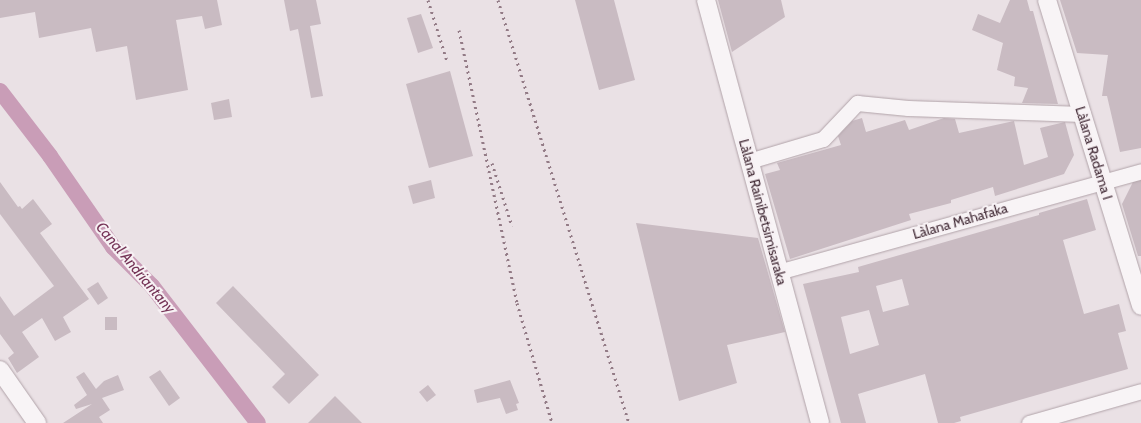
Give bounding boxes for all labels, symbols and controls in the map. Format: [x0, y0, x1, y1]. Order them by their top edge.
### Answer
street label: Làlana Radama I [1072, 104, 1116, 202]
street label: Làlana Rainibetsimisaraka [735, 137, 791, 287]
street label: Làlana Mahafaka [911, 199, 1009, 243]
water label: Canal Andriantany [92, 219, 178, 317]

